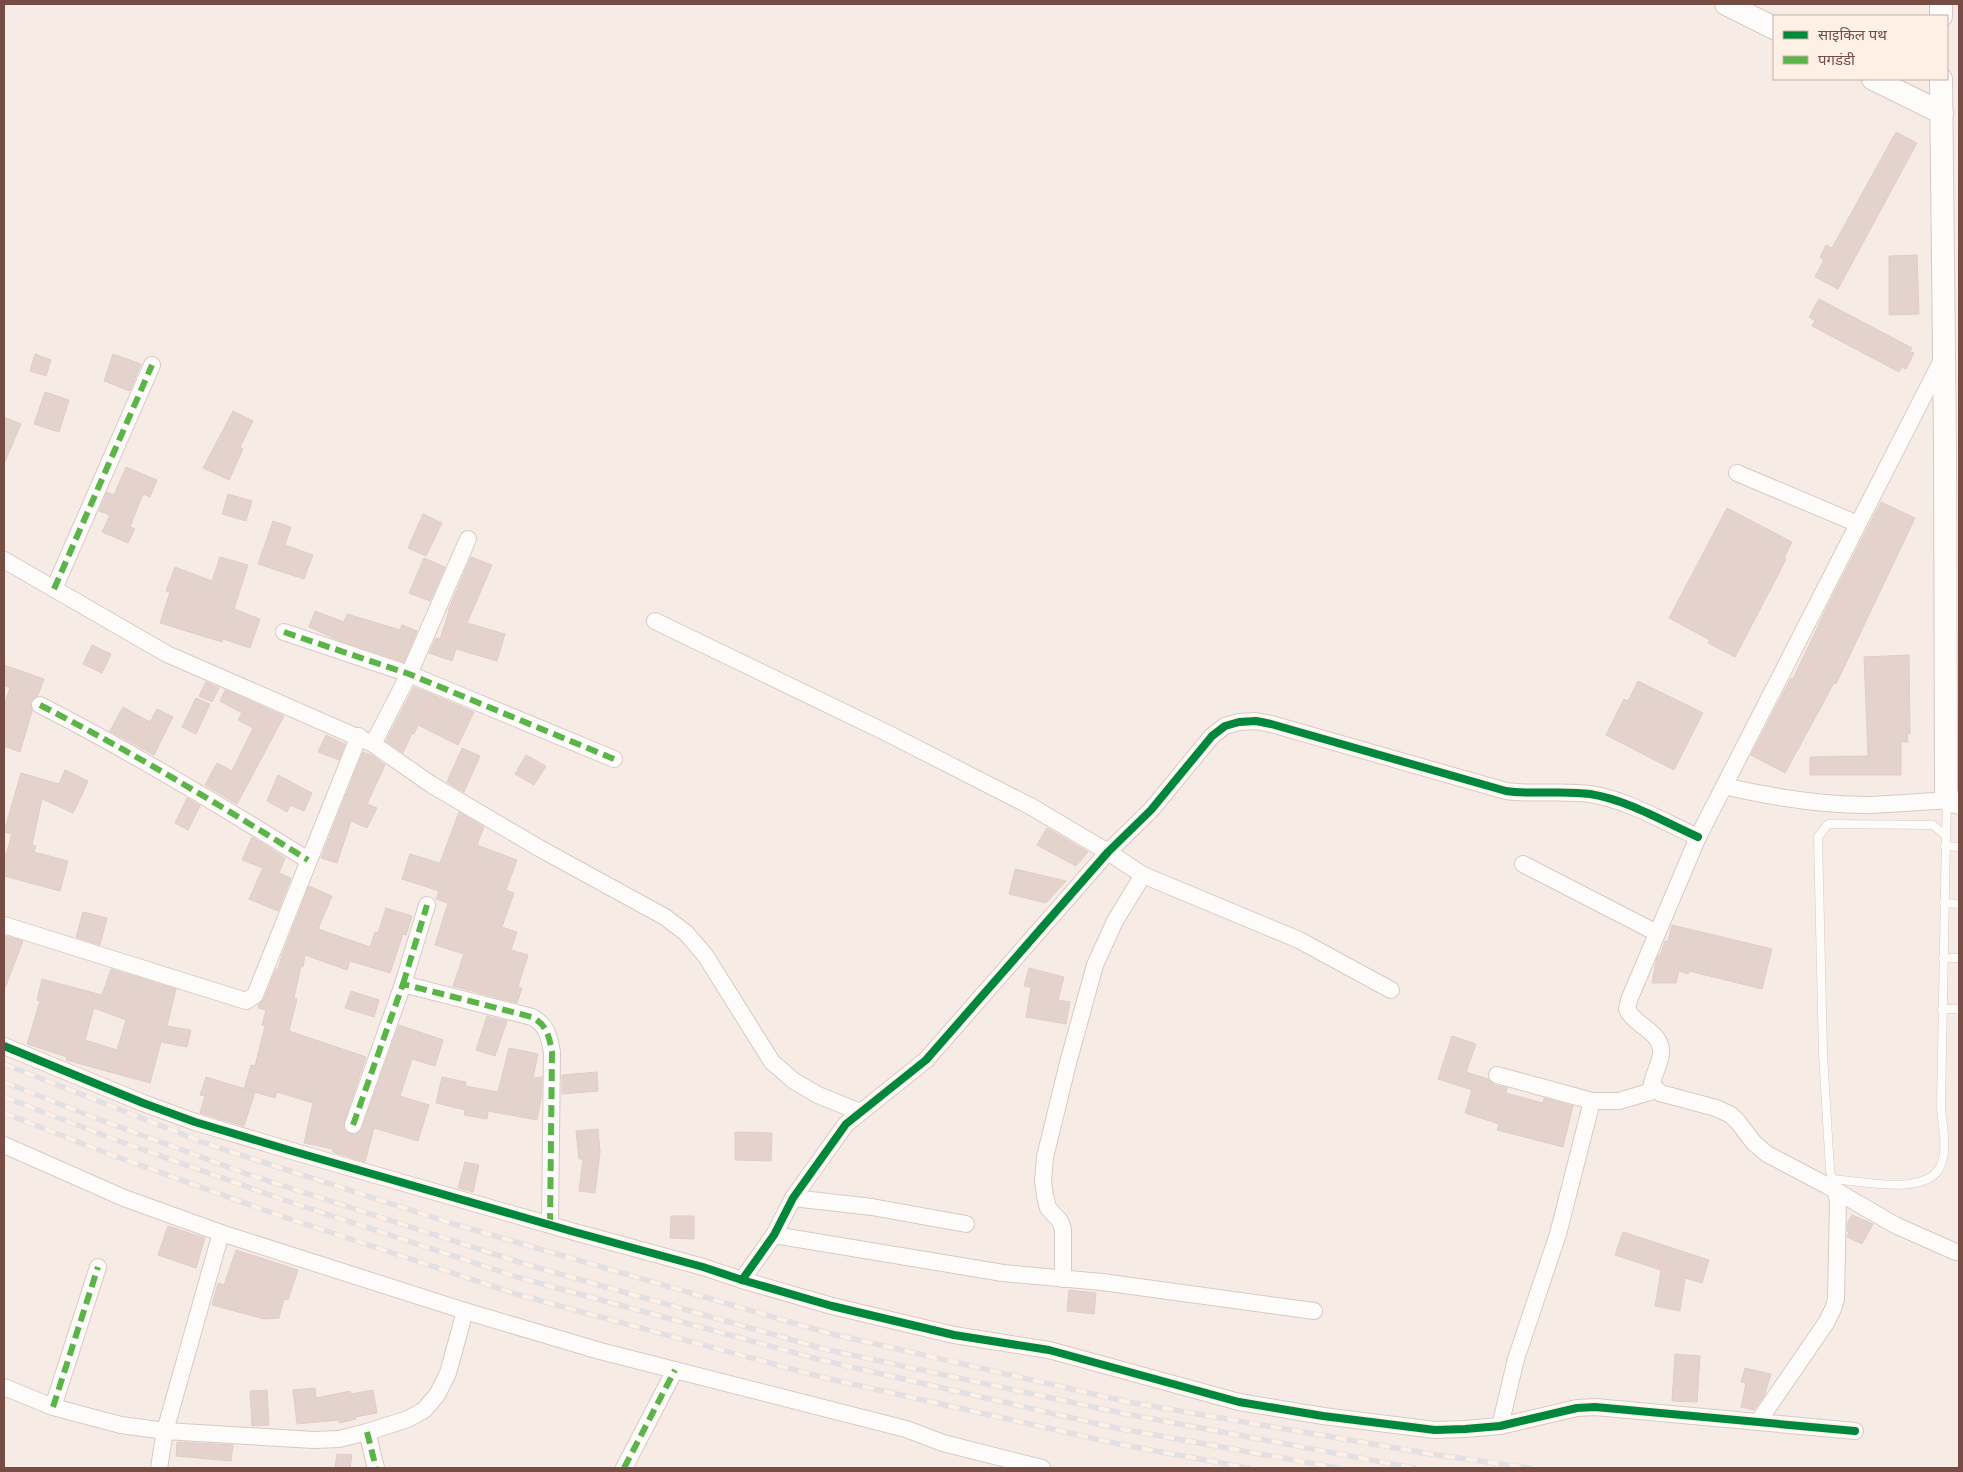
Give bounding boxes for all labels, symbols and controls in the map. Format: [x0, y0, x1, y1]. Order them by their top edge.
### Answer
legend [1773, 15, 1948, 80]
text: साइकिल पथ [1818, 25, 1887, 43]
text: पगडंडी [1818, 50, 1856, 68]

